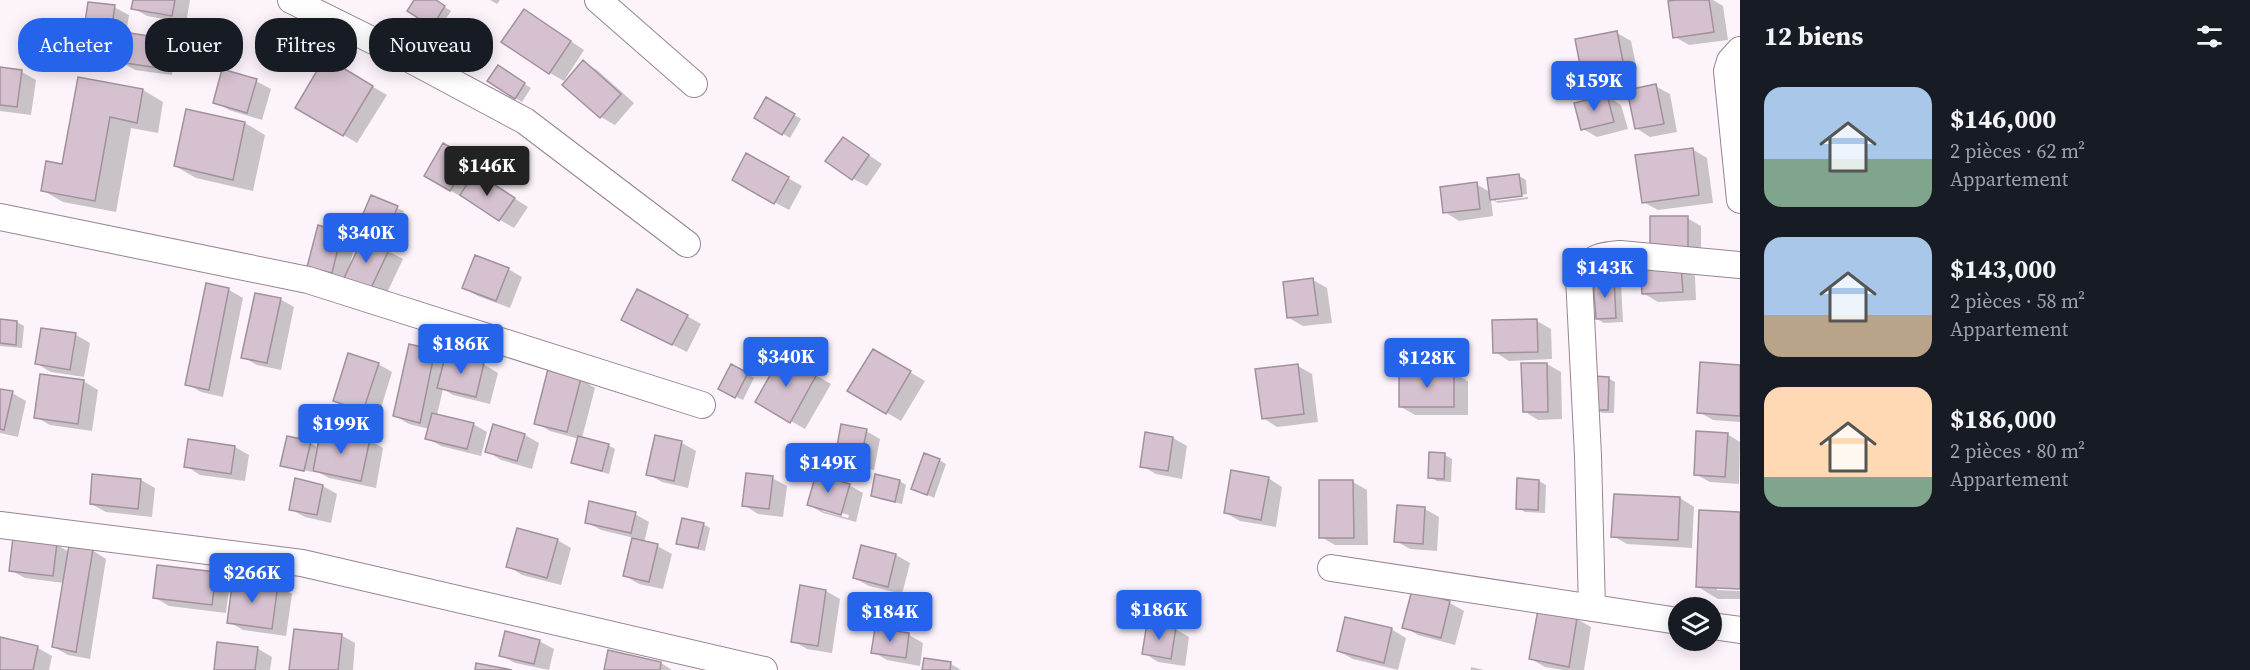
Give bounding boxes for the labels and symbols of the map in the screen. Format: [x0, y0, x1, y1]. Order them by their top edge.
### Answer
pin: $159K [1552, 61, 1636, 112]
pin: $146K [445, 146, 529, 197]
pin: $340K [324, 213, 408, 264]
pin: $143K [1563, 248, 1647, 299]
pin: $186K [419, 324, 503, 375]
pin: $340K [744, 337, 828, 388]
pin: $128K [1385, 338, 1469, 389]
pin: $199K [299, 404, 383, 455]
pin: $149K [786, 443, 870, 494]
pin: $266K [210, 553, 294, 604]
pin: $186K [1117, 590, 1201, 641]
pin: $184K [848, 592, 932, 643]

